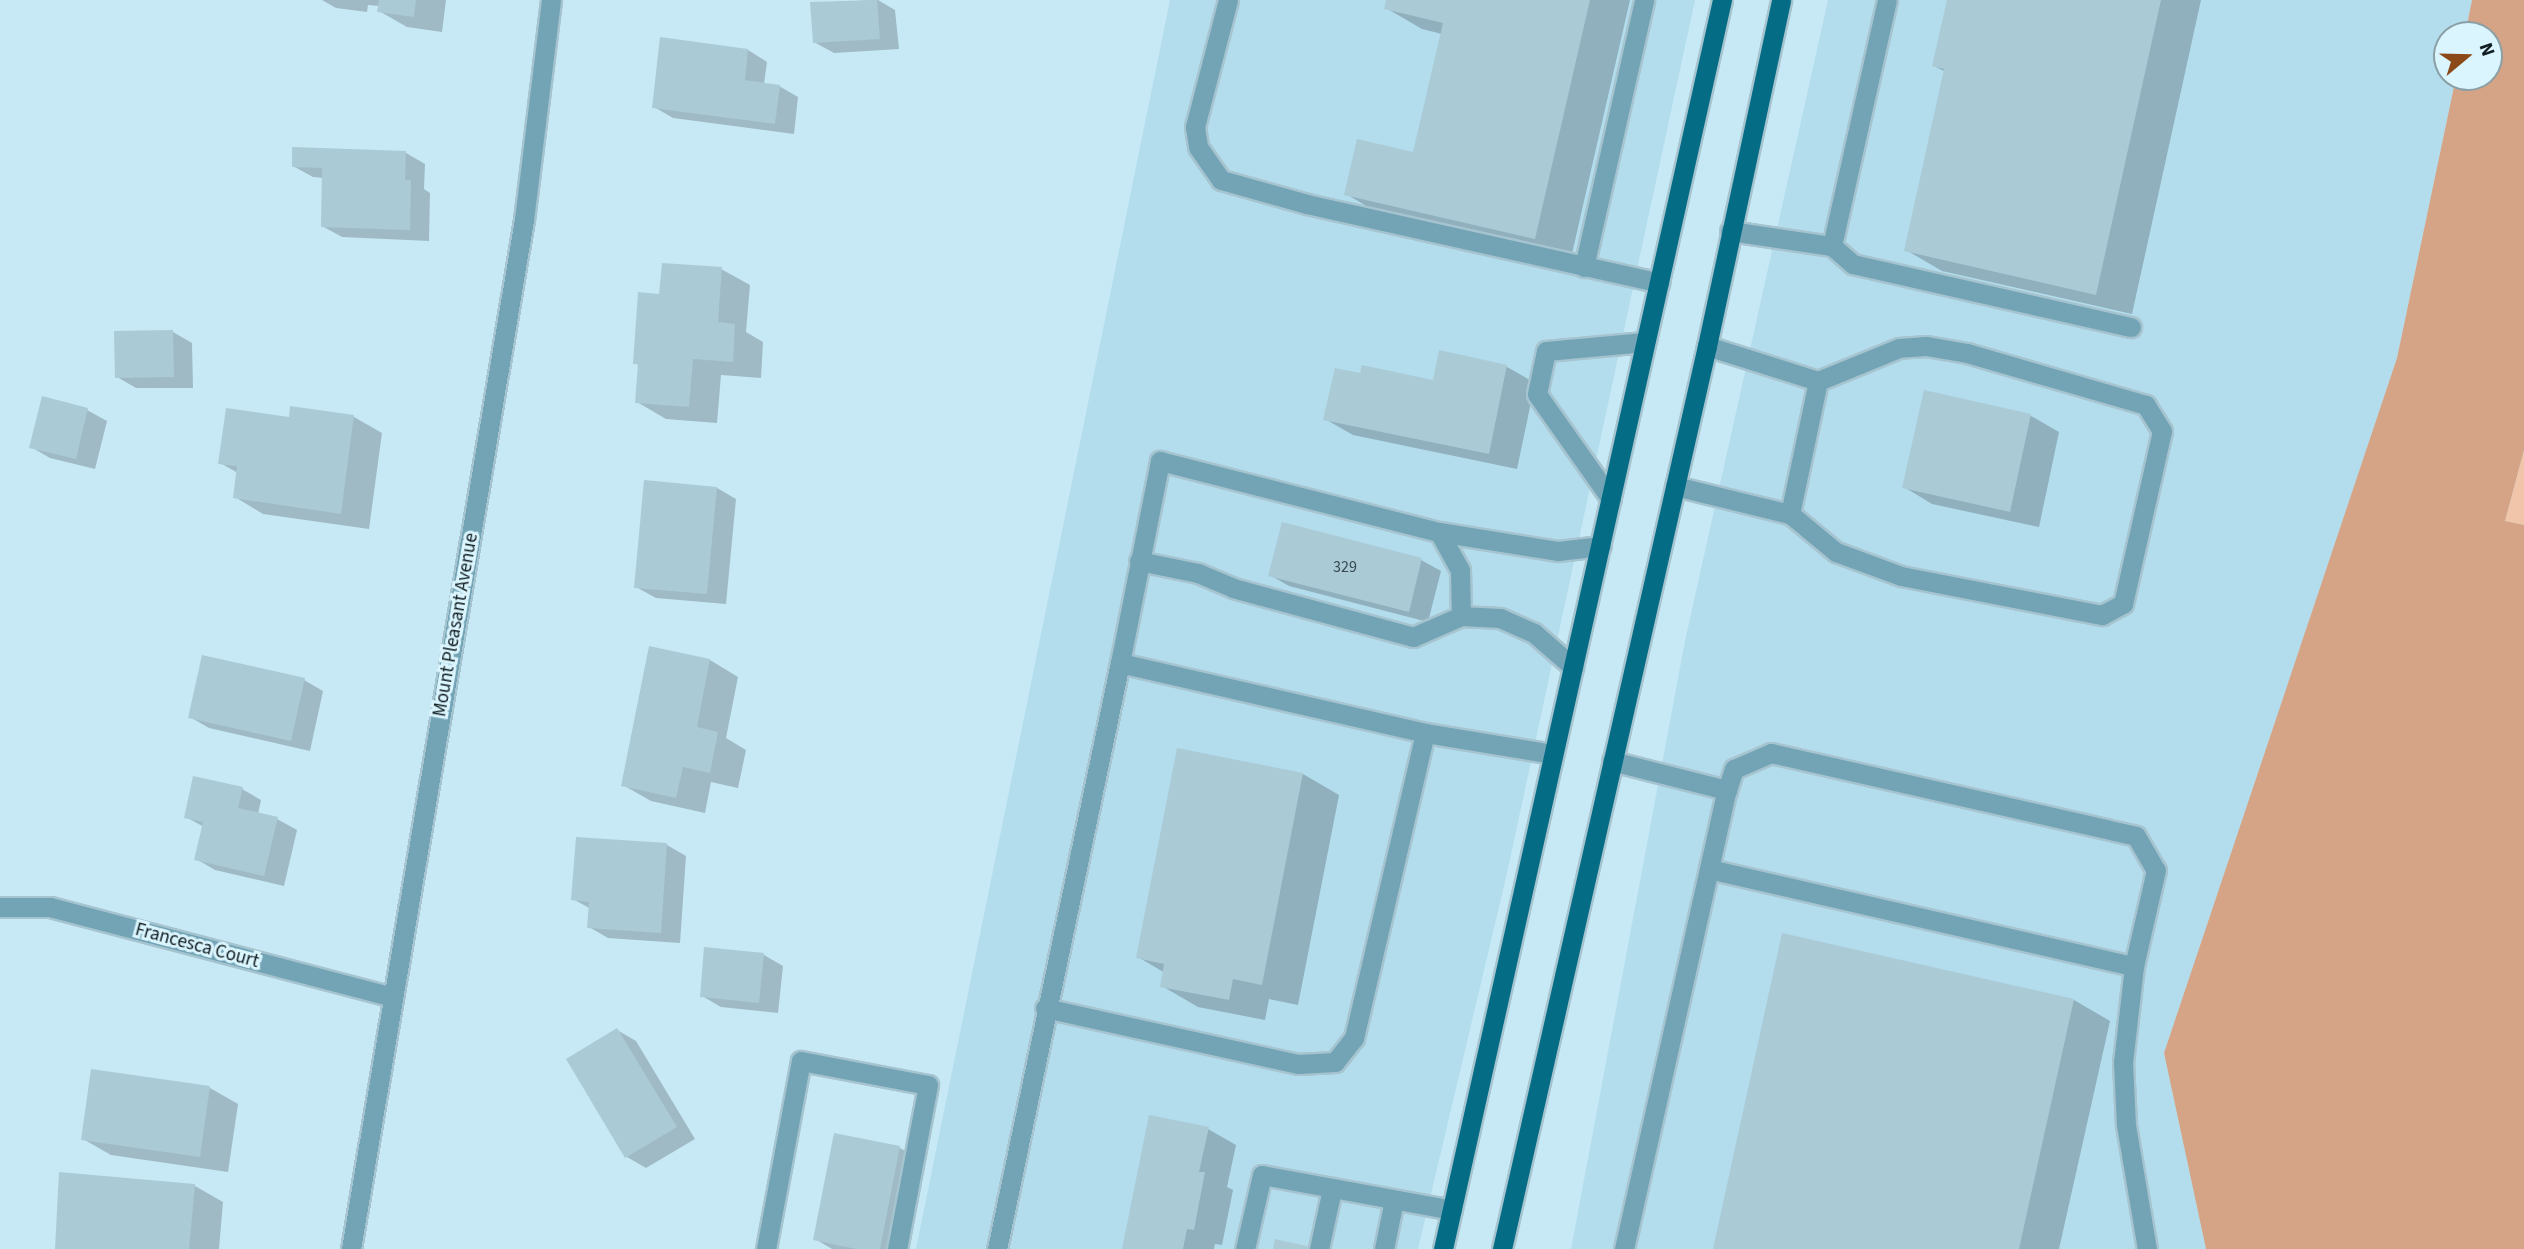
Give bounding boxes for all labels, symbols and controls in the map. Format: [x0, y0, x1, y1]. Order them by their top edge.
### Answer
north arrow [2433, 21, 2503, 91]
text: N [2472, 39, 2501, 60]
street label: Mount Pleasant Avenue [429, 531, 483, 719]
house number: 329 [1333, 557, 1357, 577]
street label: Francesca Court [133, 919, 261, 973]

